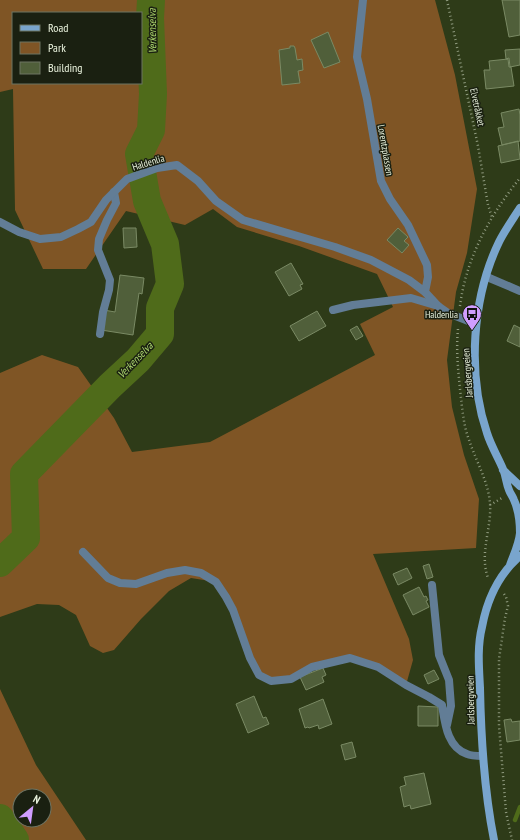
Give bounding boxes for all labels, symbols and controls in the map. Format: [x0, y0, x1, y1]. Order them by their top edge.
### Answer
water label: Verkenselva [145, 8, 159, 54]
legend [12, 12, 142, 84]
text: Road [48, 20, 68, 35]
text: Park [48, 40, 66, 55]
text: Building [48, 60, 83, 75]
street label: Elvetråkket [467, 87, 488, 128]
street label: Lorentzplassen [375, 124, 396, 177]
street label: Haldenlia [130, 151, 166, 174]
bus stop icon: Haldenlia [461, 303, 483, 331]
place label: Haldenlia [425, 308, 458, 321]
water label: Verkenselva [114, 338, 156, 381]
street label: Jarlsbergveien [459, 348, 476, 399]
street label: Jarlsbergveien [464, 675, 477, 726]
north arrow [12, 788, 52, 828]
text: N [31, 792, 43, 807]

